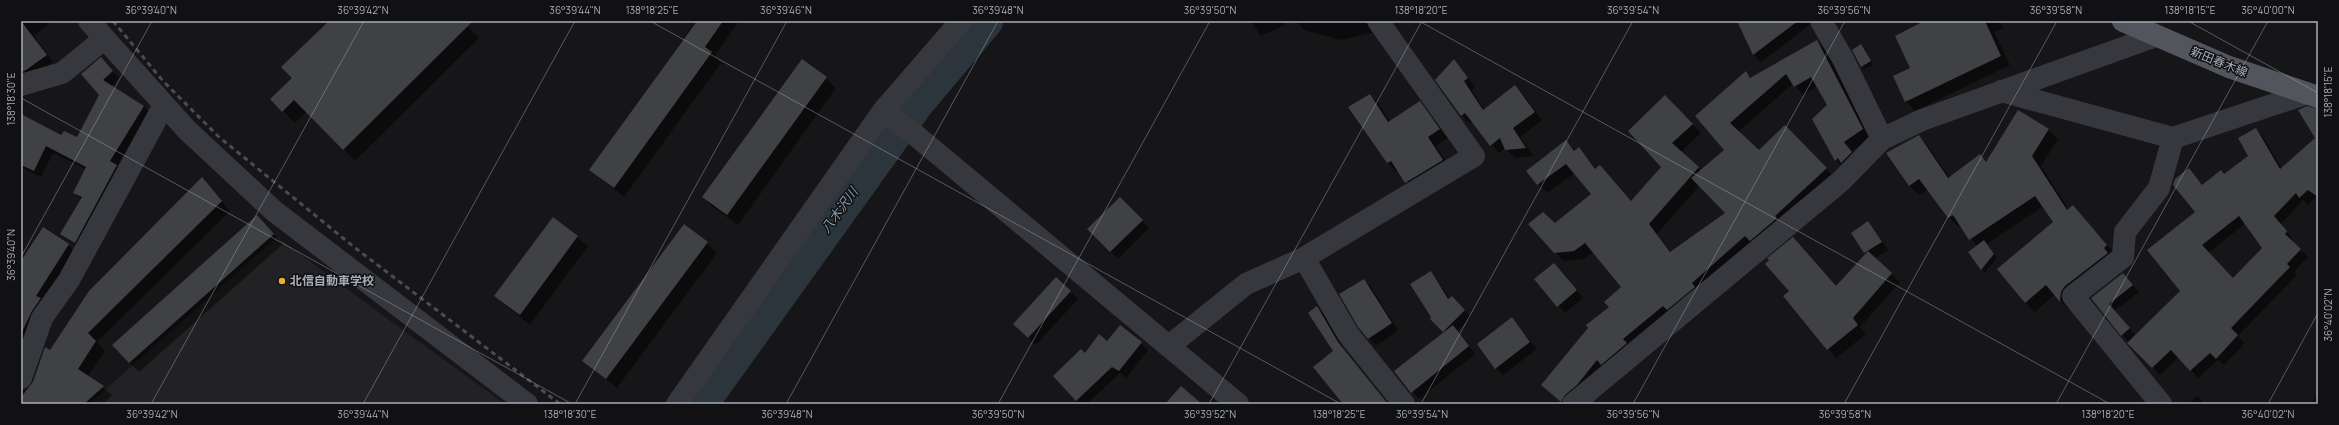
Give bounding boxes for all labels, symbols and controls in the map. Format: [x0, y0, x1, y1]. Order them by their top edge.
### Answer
text: 36°39'40"N [125, 3, 177, 17]
text: 36°39'42"N [337, 3, 389, 17]
text: 36°39'44"N [549, 3, 601, 17]
text: 138°18'25"E [626, 3, 679, 17]
text: 36°39'46"N [760, 3, 812, 17]
text: 36°39'48"N [972, 3, 1024, 17]
text: 36°39'50"N [1184, 3, 1237, 17]
text: 138°18'20"E [1395, 3, 1448, 17]
text: 36°39'54"N [1607, 3, 1659, 17]
text: 36°39'56"N [1818, 3, 1871, 17]
text: 36°39'58"N [2030, 3, 2082, 17]
text: 138°18'15"E [2165, 3, 2216, 17]
text: 36°40'00"N [2241, 3, 2295, 17]
street label: 新田春木線 [2188, 42, 2250, 81]
text: 138°18'15"E [2321, 66, 2335, 117]
text: 138°18'30"E [4, 72, 18, 125]
water label: 八木沢川 [816, 182, 863, 236]
text: 36°39'40"N [4, 229, 18, 281]
place label: 北信自動車学校 [290, 272, 374, 289]
marker: 北信自動車学校 [277, 276, 287, 286]
text: 36°40'02"N [2321, 288, 2335, 341]
text: 36°39'42"N [126, 407, 178, 421]
text: 36°39'44"N [337, 407, 389, 421]
text: 138°18'30"E [544, 407, 597, 421]
text: 36°39'48"N [761, 407, 813, 421]
text: 36°39'50"N [972, 407, 1025, 421]
text: 36°39'52"N [1184, 407, 1236, 421]
text: 138°18'25"E [1313, 407, 1366, 421]
text: 36°39'54"N [1396, 407, 1448, 421]
text: 36°39'56"N [1607, 407, 1660, 421]
text: 36°39'58"N [1819, 407, 1871, 421]
text: 138°18'20"E [2082, 407, 2135, 421]
text: 36°40'02"N [2242, 407, 2295, 421]

